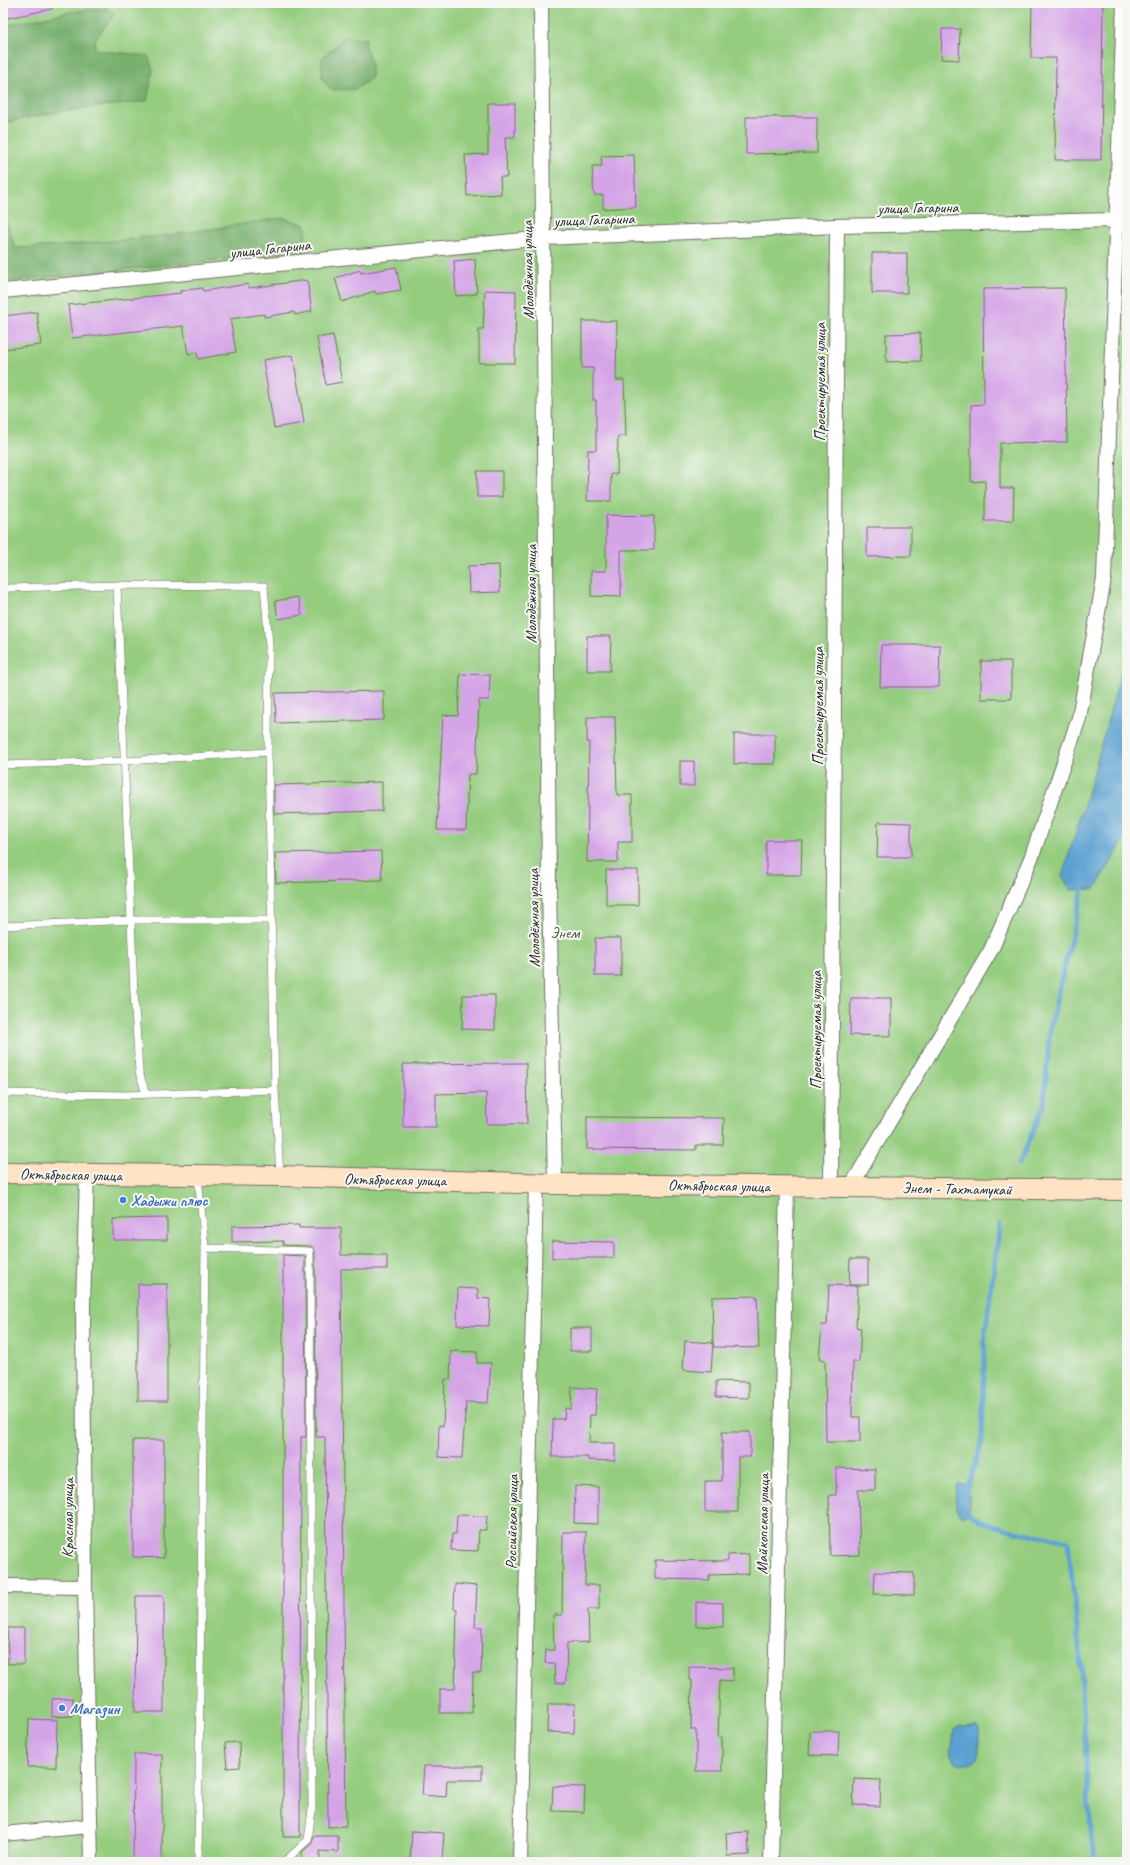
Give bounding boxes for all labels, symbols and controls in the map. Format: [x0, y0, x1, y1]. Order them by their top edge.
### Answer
street label: улица Гагарина [876, 197, 960, 219]
street label: улица Гагарина [552, 209, 636, 231]
street label: Молодёжная улица [517, 219, 539, 320]
street label: улица Гагарина [228, 235, 312, 263]
street label: Проектируемая улица [810, 322, 830, 441]
street label: Молодёжная улица [521, 543, 541, 643]
street label: Проектируемая улица [808, 646, 828, 765]
street label: Молодёжная улица [523, 867, 545, 968]
park label: Энем [551, 923, 581, 943]
street label: Проектируемая улица [806, 970, 826, 1089]
street label: Октябрьская улица [20, 1164, 124, 1186]
street label: Октябрьская улица [344, 1169, 448, 1191]
street label: Октябрьская улица [668, 1175, 772, 1197]
street label: Энем - Тахтамукай [902, 1178, 1013, 1200]
place label: Хадыжи плюс [131, 1191, 208, 1211]
marker: Хадыжи плюс [118, 1195, 128, 1205]
street label: Майкопская улица [752, 1472, 774, 1575]
street label: Российская улица [501, 1473, 523, 1570]
street label: Красная улица [58, 1477, 78, 1558]
place label: Магазин [70, 1699, 122, 1719]
marker: Магазин [57, 1703, 67, 1713]

